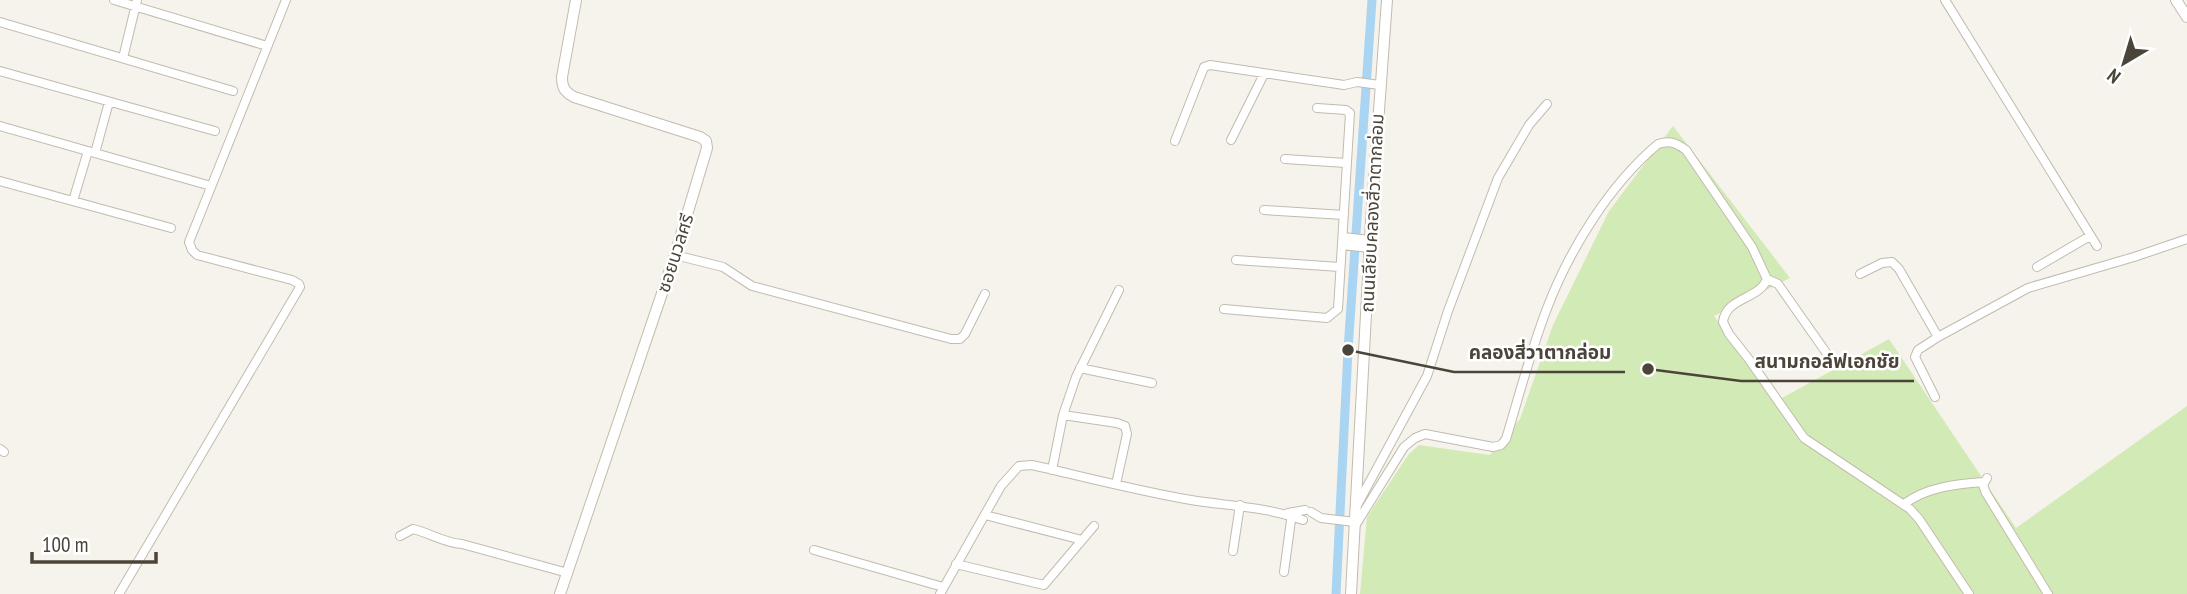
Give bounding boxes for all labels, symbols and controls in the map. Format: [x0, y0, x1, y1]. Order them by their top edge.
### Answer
north arrow [2089, 28, 2159, 98]
text: N [2102, 64, 2125, 89]
street label: ถนนเลียบคลองสี่วาตากล่อม [1354, 113, 1389, 313]
street label: ซอยนวลศรี [652, 211, 699, 295]
callout: คลองสี่วาตากล่อม [1454, 332, 1625, 372]
text: คลองสี่วาตากล่อม [1469, 339, 1611, 364]
callout: สนามกอล์ฟเอกชัย [1741, 341, 1914, 381]
text: สนามกอล์ฟเอกชัย [1754, 349, 1900, 373]
scale bar [32, 520, 156, 564]
text: 100 m [42, 531, 88, 558]

